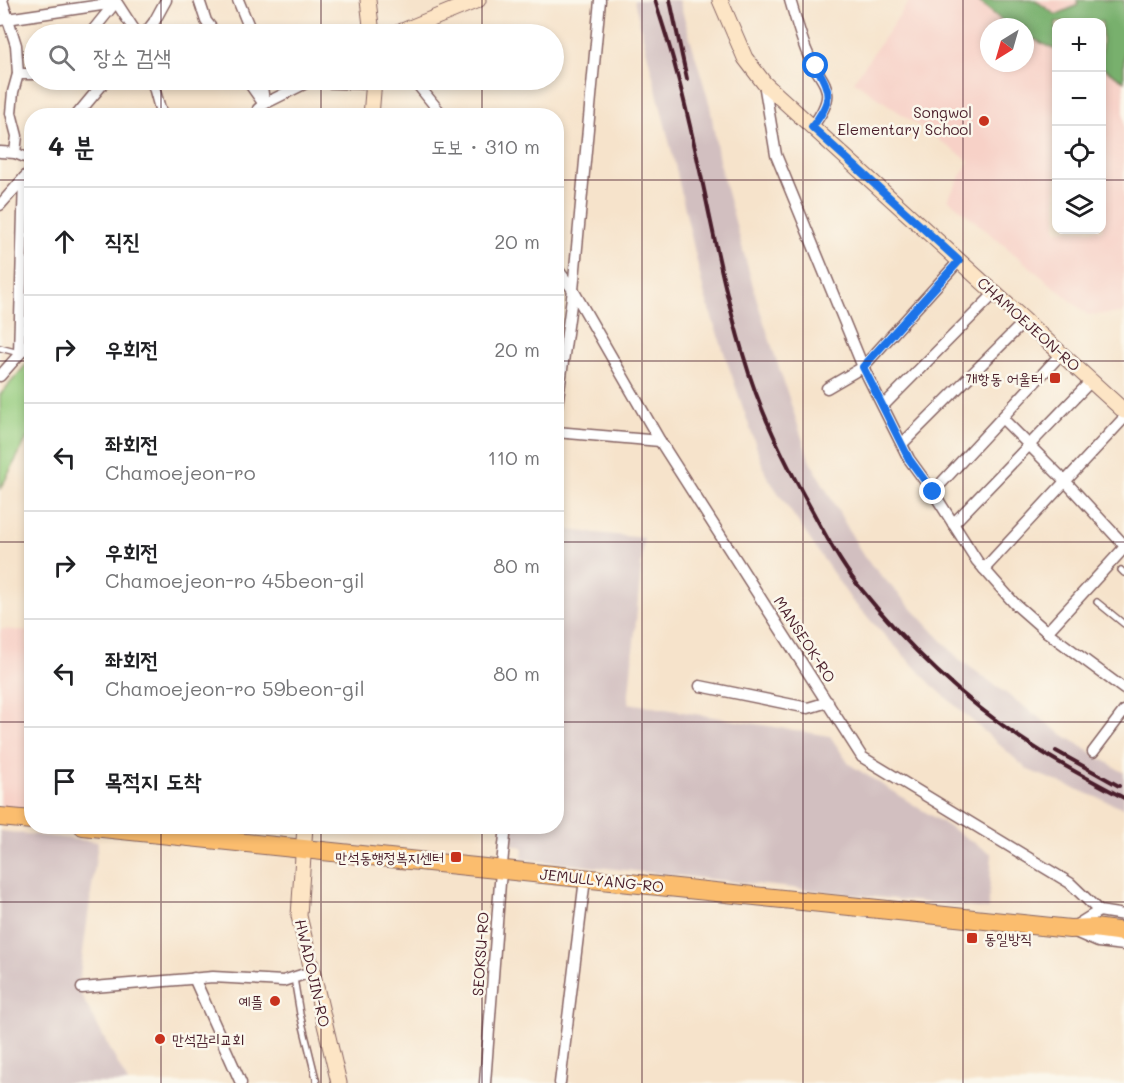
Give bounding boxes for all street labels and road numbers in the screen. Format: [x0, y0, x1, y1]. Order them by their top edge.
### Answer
street label: CHAMOEJEON-RO [973, 272, 1085, 376]
street label: MANSEOK-RO [770, 592, 840, 686]
street label: JEMULLYANG-RO [539, 864, 665, 896]
street label: SEOKSU-RO [467, 911, 493, 997]
street label: HWADOJIN-RO [291, 917, 335, 1029]

